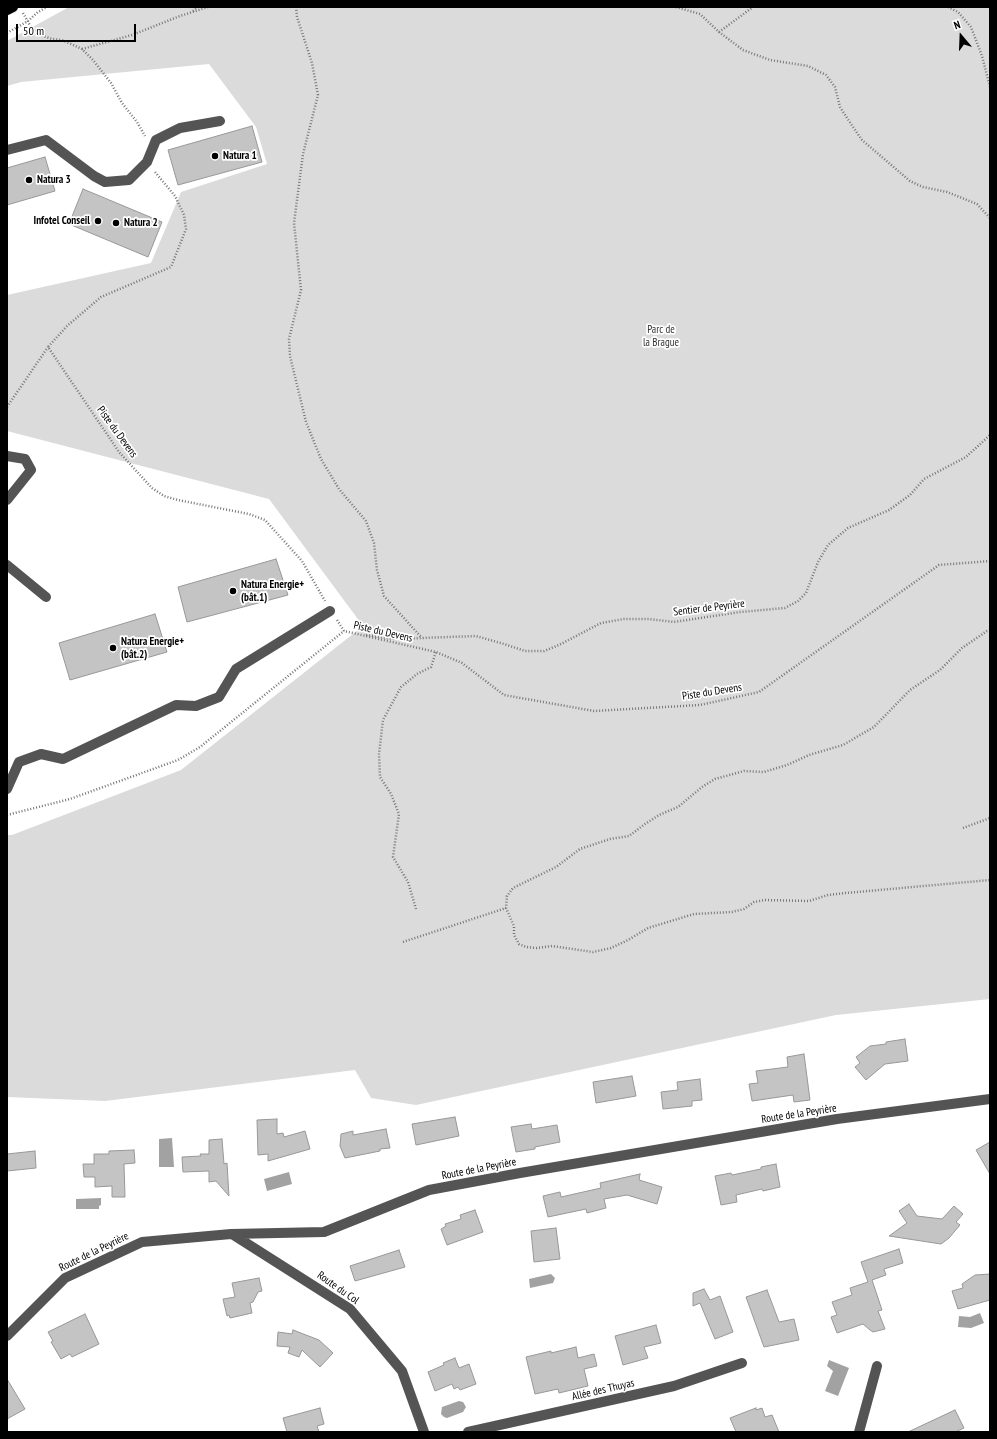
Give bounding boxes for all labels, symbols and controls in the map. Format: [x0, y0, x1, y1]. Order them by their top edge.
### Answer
scale bar [18, 16, 138, 42]
north arrow [941, 16, 981, 56]
text: N [952, 17, 962, 32]
text: 50 m [23, 23, 44, 38]
place label: Natura 1 [223, 149, 257, 163]
marker: Natura 1 [210, 151, 220, 161]
place label: Natura 3 [37, 173, 71, 187]
marker: Natura 3 [24, 175, 34, 185]
place label: Infotel Conseil [34, 214, 90, 228]
marker: Infotel Conseil [93, 216, 103, 226]
place label: Natura 2 [124, 216, 158, 230]
marker: Natura 2 [111, 218, 121, 228]
park label: Parc de la Brague [643, 323, 679, 349]
street label: Piste du Devens [94, 404, 140, 460]
place label: Natura Energie+ (bât.1) [241, 578, 304, 604]
marker: Natura Energie+ (bât.1) [228, 586, 238, 596]
street label: Sentier de Peyrière [673, 597, 745, 619]
street label: Piste du Devens [352, 619, 414, 645]
place label: Natura Energie+ (bât.2) [121, 635, 184, 661]
marker: Natura Energie+ (bât.2) [108, 643, 118, 653]
street label: Piste du Devens [681, 681, 743, 703]
street label: Route de la Peyrière [761, 1102, 837, 1126]
street label: Route de la Peyrière [441, 1155, 517, 1183]
street label: Route de la Peyrière [57, 1229, 131, 1275]
street label: Route du Col [315, 1269, 361, 1307]
street label: Allée des Thuyas [570, 1376, 636, 1404]

